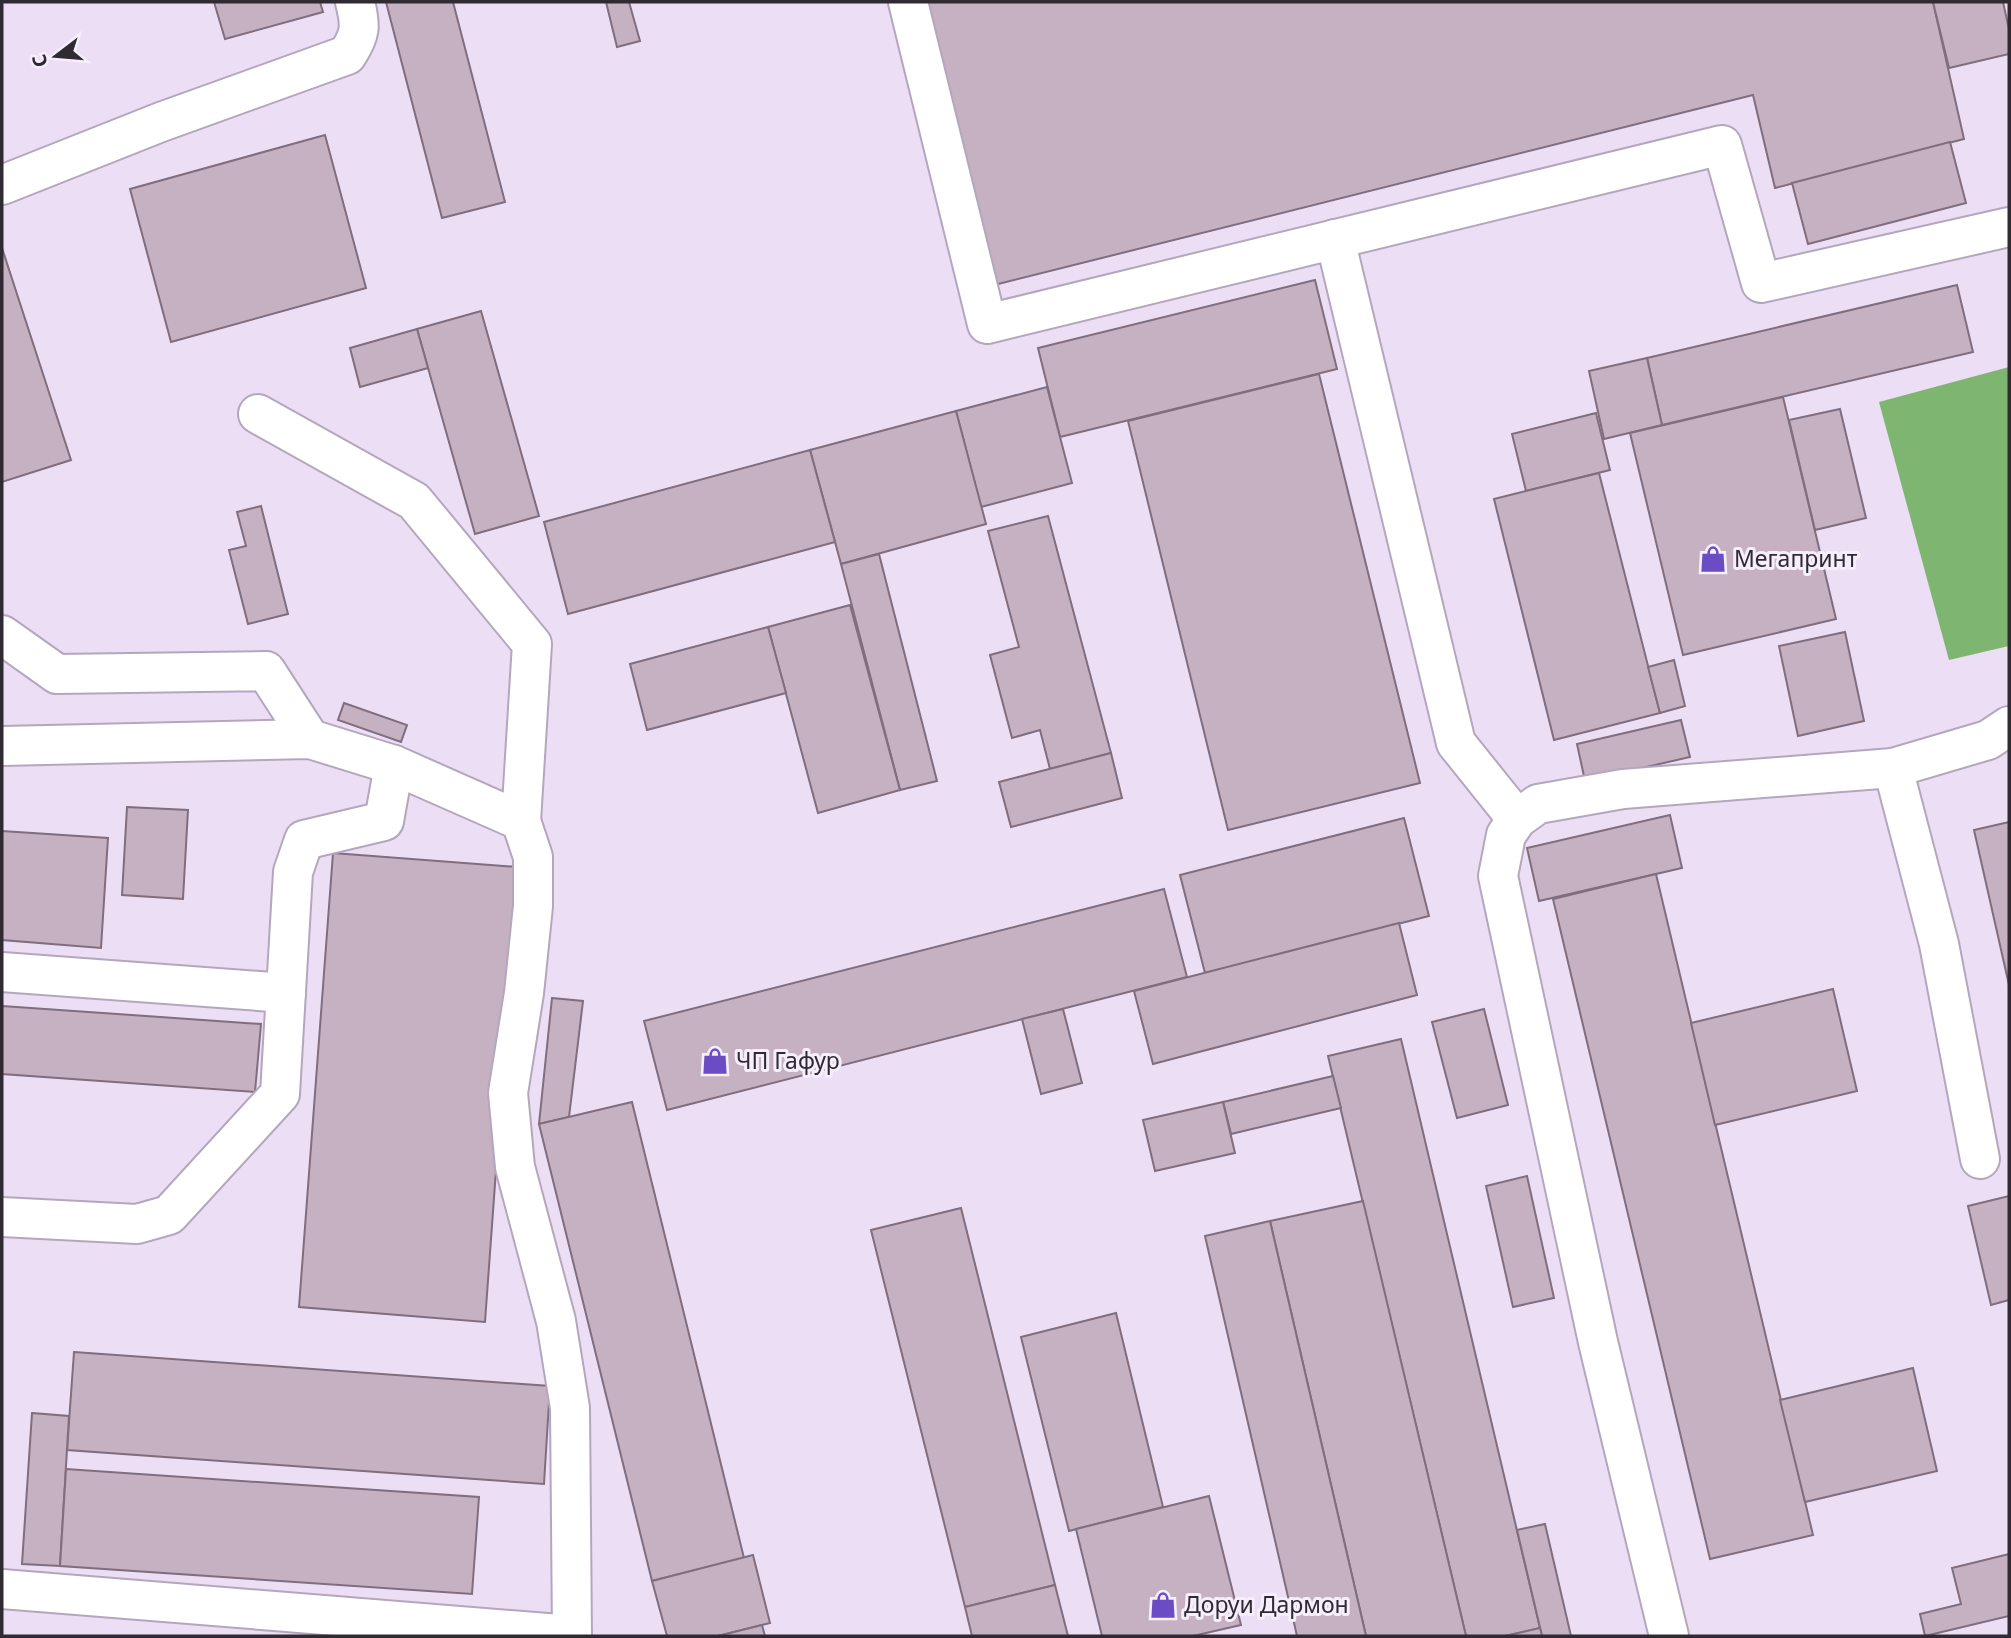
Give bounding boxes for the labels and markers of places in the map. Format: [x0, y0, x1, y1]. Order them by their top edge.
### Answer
place label: Мегапринт [1734, 542, 1858, 574]
shop icon: Мегапринт [1698, 544, 1728, 574]
place label: ЧП Гафур [736, 1044, 840, 1076]
shop icon: ЧП Гафур [700, 1046, 730, 1076]
place label: Доруи Дармон [1184, 1588, 1349, 1620]
shop icon: Доруи Дармон [1148, 1590, 1178, 1620]

